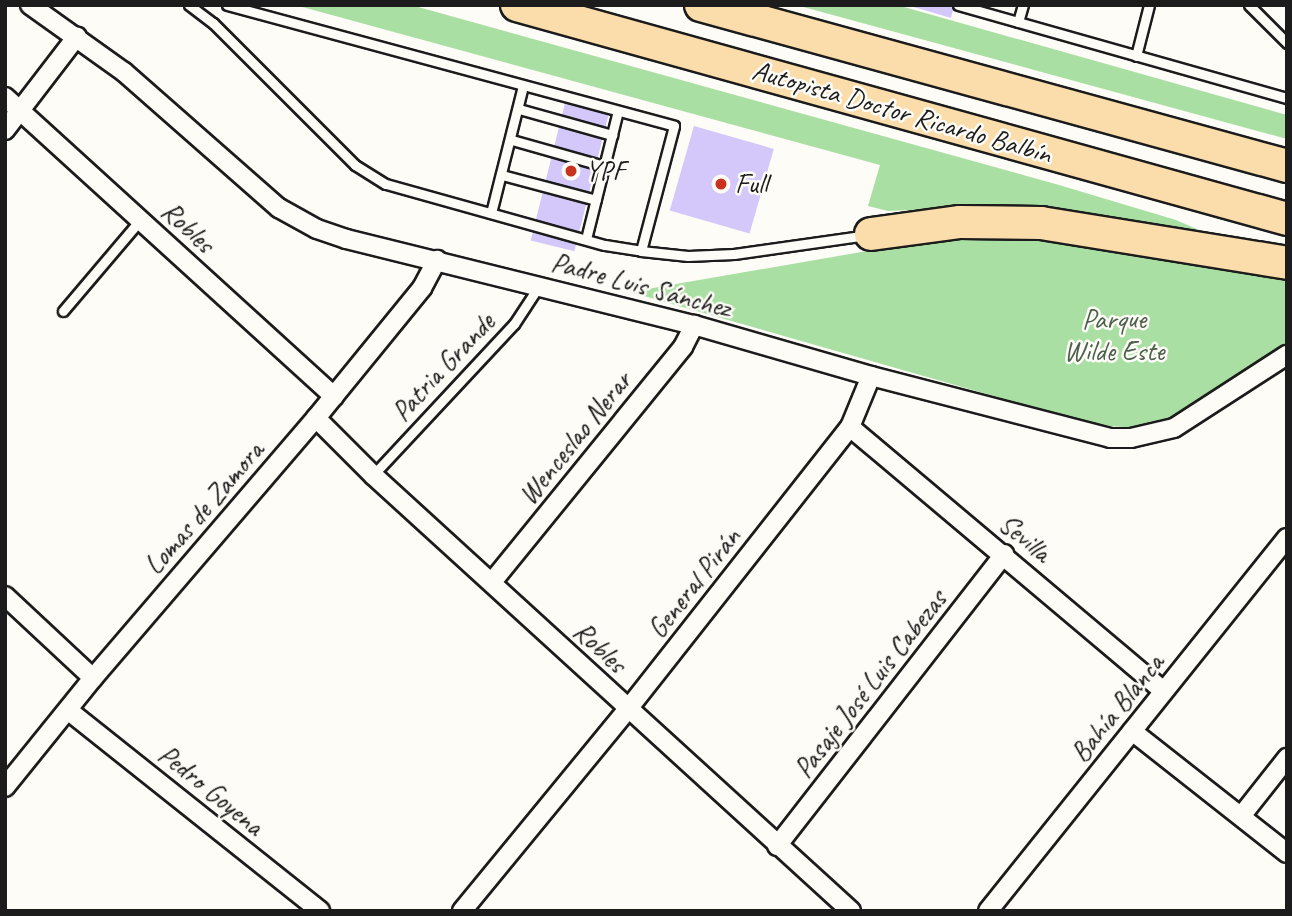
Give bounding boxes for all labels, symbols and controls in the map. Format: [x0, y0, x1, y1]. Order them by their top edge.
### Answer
street label: Autopista Doctor Ricardo Balbín [748, 53, 1056, 171]
place label: YPF [585, 154, 625, 188]
marker: YPF [563, 163, 579, 179]
place label: Full [735, 167, 768, 201]
marker: Full [713, 176, 729, 192]
street label: Robles [155, 194, 221, 260]
street label: Padre Luis Sánchez [548, 245, 734, 325]
park label: Parque Wilde Este [1064, 302, 1164, 368]
street label: Patria Grande [385, 306, 501, 428]
street label: Wenceslao Nerar [511, 365, 639, 511]
street label: Lomas de Zamora [137, 435, 271, 581]
street label: Sevilla [992, 507, 1058, 569]
street label: General Pirán [640, 521, 748, 645]
street label: Pasaje José Luis Cabezas [786, 583, 954, 785]
street label: Robles [567, 614, 633, 680]
street label: Bahía Blanca [1063, 647, 1171, 769]
street label: Pedro Goyena [152, 738, 270, 842]

